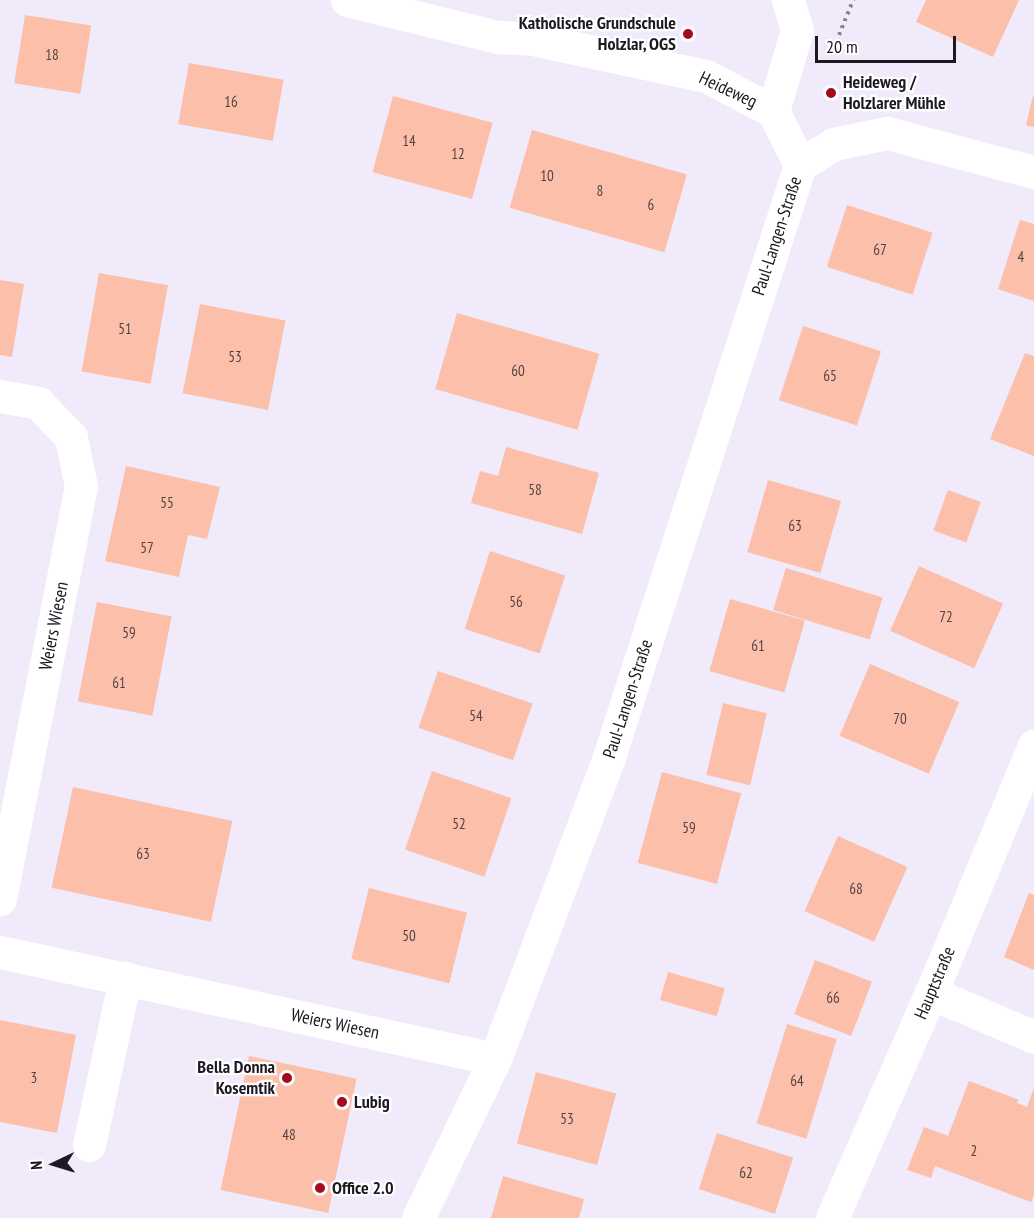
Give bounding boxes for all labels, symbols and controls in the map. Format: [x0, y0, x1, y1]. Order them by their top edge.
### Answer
place label: Katholische Grundschule Holzlar, OGS [518, 13, 676, 56]
scale bar [818, 24, 959, 62]
marker: Katholische Grundschule Holzlar, OGS [681, 27, 695, 41]
text: 20 m [826, 35, 858, 58]
house number: 18 [45, 46, 59, 64]
street label: Heideweg [696, 67, 760, 113]
place label: Heideweg / Holzlarer Mühle [843, 72, 946, 115]
marker: Heideweg / Holzlarer Mühle [824, 86, 838, 100]
house number: 16 [224, 93, 238, 111]
house number: 14 [402, 132, 416, 150]
house number: 12 [451, 145, 465, 163]
house number: 10 [540, 167, 554, 185]
street label: Paul-Langen-Straße [748, 174, 806, 298]
house number: 8 [597, 182, 603, 200]
house number: 6 [648, 196, 654, 214]
house number: 67 [873, 241, 887, 259]
house number: 4 [1018, 248, 1024, 266]
house number: 51 [118, 320, 132, 338]
house number: 53 [228, 348, 242, 366]
house number: 60 [511, 362, 525, 380]
house number: 65 [823, 367, 837, 385]
house number: 58 [528, 481, 542, 499]
house number: 55 [160, 494, 174, 512]
house number: 63 [788, 517, 802, 535]
house number: 57 [140, 539, 154, 557]
street label: Weiers Wiesen [35, 580, 73, 672]
house number: 56 [509, 593, 523, 611]
house number: 72 [939, 608, 953, 626]
house number: 59 [122, 624, 136, 642]
street label: Paul-Langen-Straße [599, 637, 657, 761]
house number: 61 [751, 637, 765, 655]
house number: 61 [112, 674, 126, 692]
house number: 54 [469, 707, 483, 725]
house number: 70 [893, 710, 907, 728]
house number: 52 [452, 815, 466, 833]
house number: 59 [682, 819, 696, 837]
house number: 63 [136, 845, 150, 863]
house number: 68 [849, 880, 863, 898]
house number: 50 [402, 927, 416, 945]
street label: Hauptstraße [910, 943, 960, 1023]
house number: 66 [826, 989, 840, 1007]
street label: Weiers Wiesen [289, 1004, 381, 1044]
place label: Bella Donna Kosemtik [197, 1057, 275, 1100]
house number: 3 [31, 1069, 37, 1087]
marker: Bella Donna Kosemtik [280, 1071, 294, 1085]
house number: 64 [790, 1072, 804, 1090]
place label: Lubig [354, 1091, 390, 1113]
marker: Lubig [335, 1095, 349, 1109]
house number: 53 [560, 1110, 574, 1128]
house number: 48 [282, 1126, 296, 1144]
north arrow [24, 1134, 84, 1194]
house number: 2 [971, 1142, 977, 1160]
text: N [26, 1160, 46, 1170]
house number: 62 [739, 1164, 753, 1182]
place label: Office 2.0 [332, 1177, 394, 1199]
marker: Office 2.0 [313, 1181, 327, 1195]

